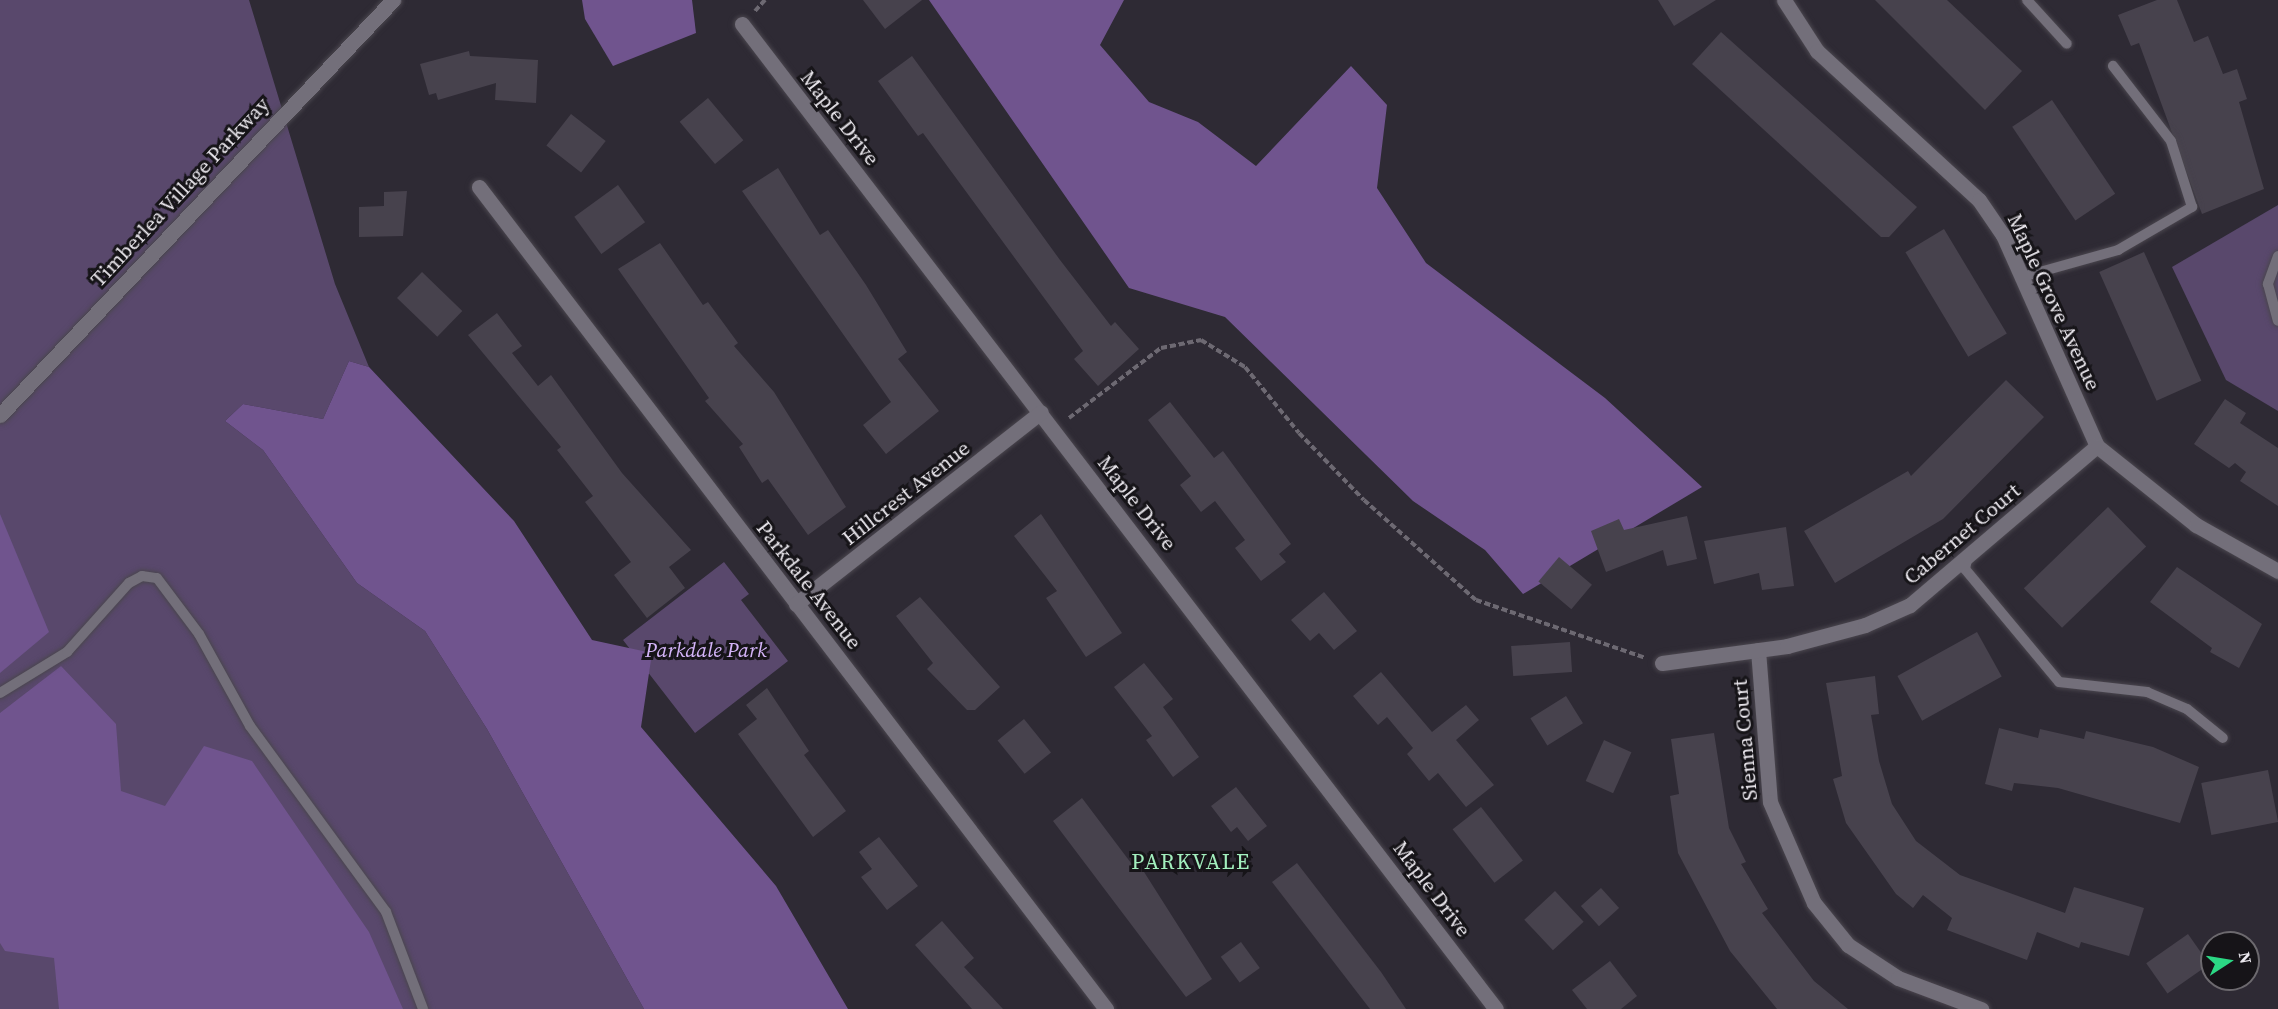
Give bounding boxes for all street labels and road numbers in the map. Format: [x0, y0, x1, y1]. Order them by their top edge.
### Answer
street label: Maple Drive [795, 66, 885, 170]
street label: Timberlea Village Parkway [85, 92, 275, 292]
street label: Maple Grove Avenue [2002, 210, 2106, 394]
street label: Hillcrest Avenue [837, 435, 975, 551]
street label: Maple Drive [1092, 451, 1182, 555]
street label: Cabernet Court [1899, 478, 2025, 590]
street label: Parkdale Avenue [751, 516, 867, 654]
street label: Sienna Court [1727, 678, 1763, 802]
street label: Maple Drive [1388, 836, 1476, 942]

